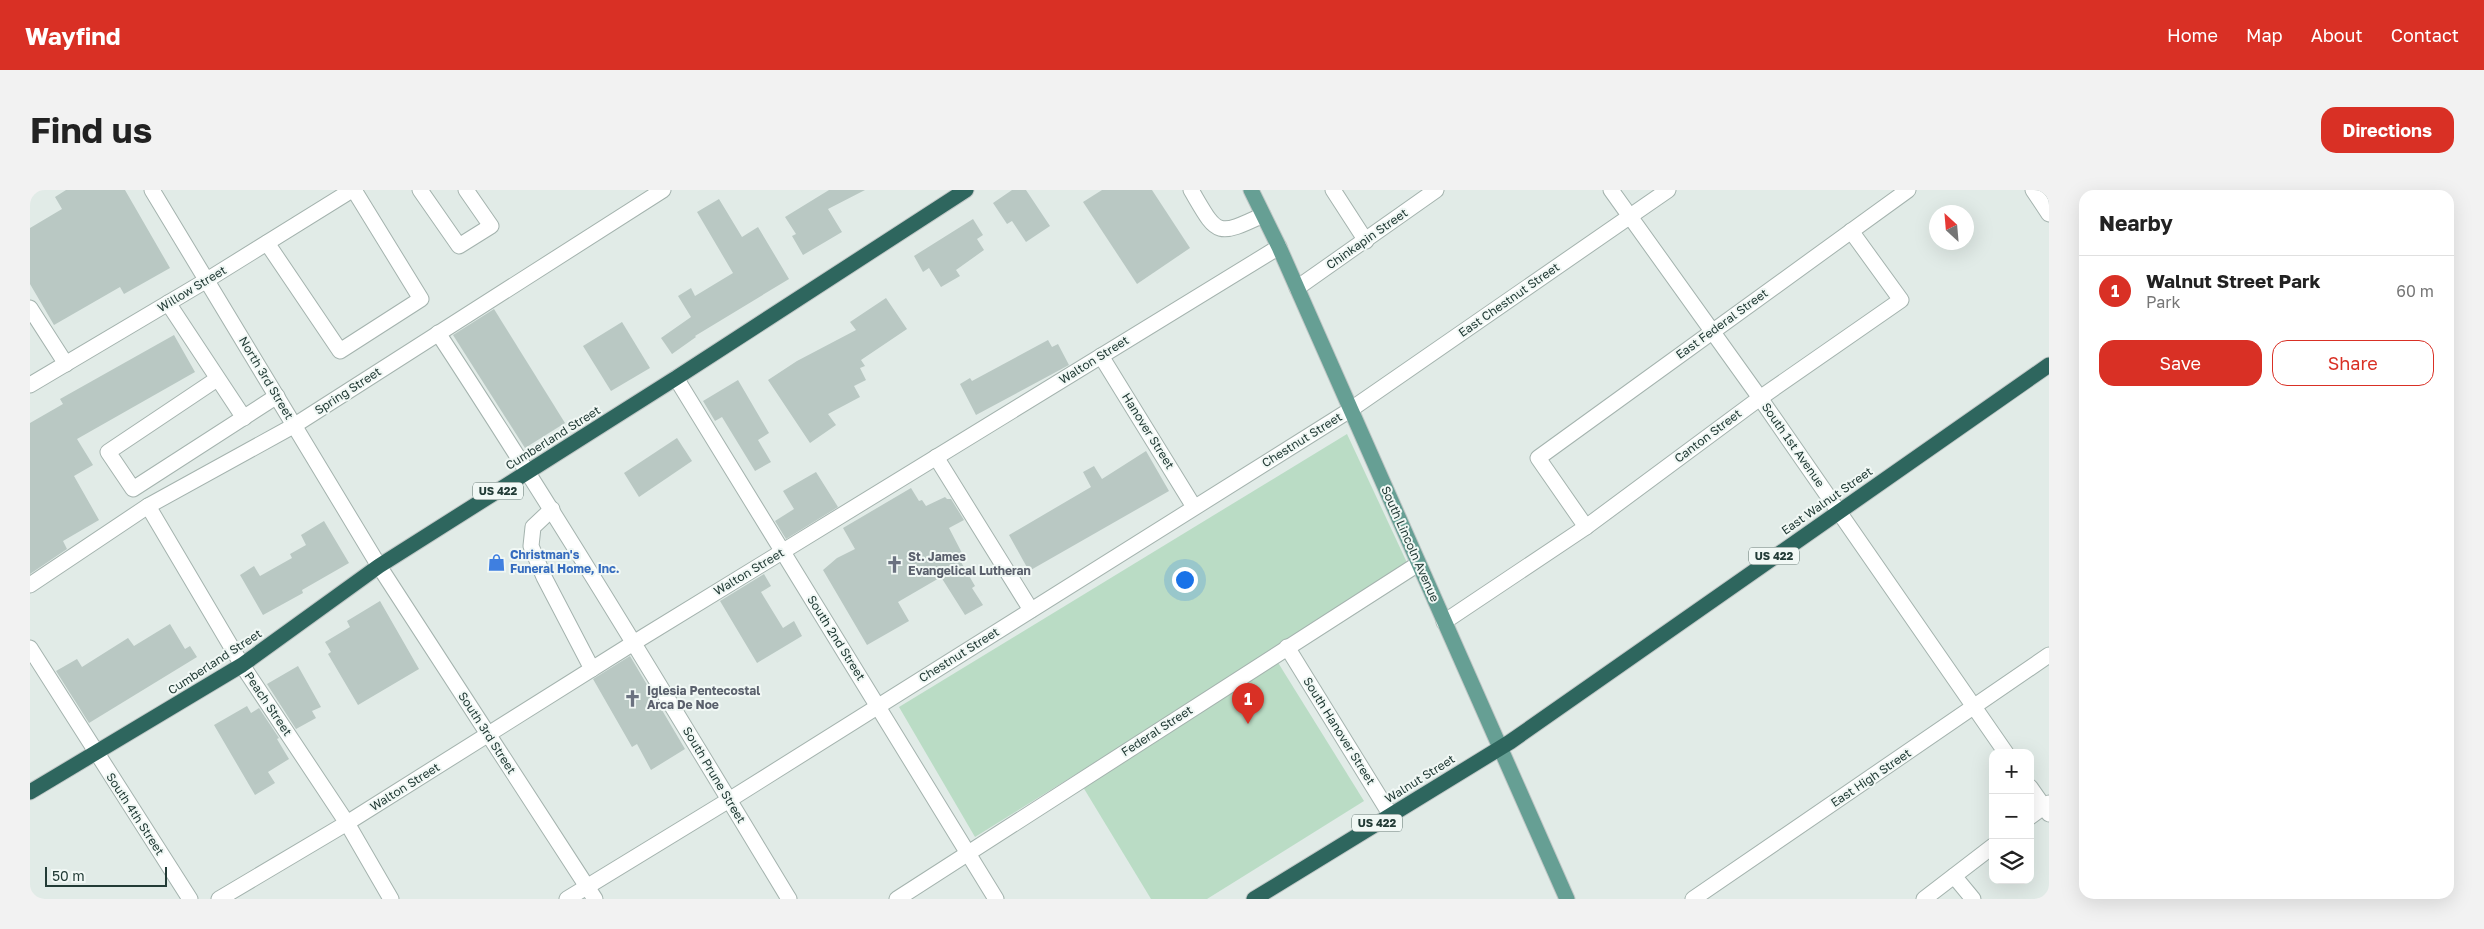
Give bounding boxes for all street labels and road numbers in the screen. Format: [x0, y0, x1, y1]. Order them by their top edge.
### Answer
street label: Chinkapin Street [1323, 205, 1411, 272]
street label: East Chestnut Street [1455, 259, 1562, 340]
street label: Willow Street [155, 262, 229, 315]
street label: East Federal Street [1673, 285, 1771, 362]
street label: Walton Street [1056, 332, 1132, 387]
street label: North 3rd Street [236, 334, 297, 422]
street label: Spring Street [312, 363, 384, 418]
street label: Hanover Street [1119, 390, 1178, 472]
street label: South 1st Avenue [1759, 400, 1828, 490]
street label: Cumberland Street [503, 402, 603, 473]
street label: Canton Street [1671, 405, 1744, 466]
street label: Chestnut Street [1259, 409, 1345, 470]
street label: East Walnut Street [1778, 463, 1875, 538]
road number: US 422 [473, 482, 523, 500]
street label: South Lincoln Avenue [1378, 484, 1443, 604]
street label: Walton Street [711, 545, 787, 598]
road number: US 422 [1749, 548, 1799, 564]
street label: South 2nd Street [804, 592, 869, 683]
street label: Chestnut Street [916, 624, 1002, 685]
street label: Cumberland Street [165, 626, 265, 698]
street label: Peach Street [242, 669, 295, 739]
street label: South Hanover Street [1300, 674, 1379, 788]
street label: South 3rd Street [455, 689, 520, 777]
street label: Federal Street [1118, 702, 1195, 759]
street label: South Prune Street [680, 724, 749, 826]
street label: East High Street [1828, 745, 1914, 810]
street label: Walnut Street [1382, 751, 1458, 806]
street label: Walton Street [367, 759, 443, 814]
street label: South 4th Street [103, 770, 168, 858]
road number: US 422 [1352, 814, 1402, 831]

